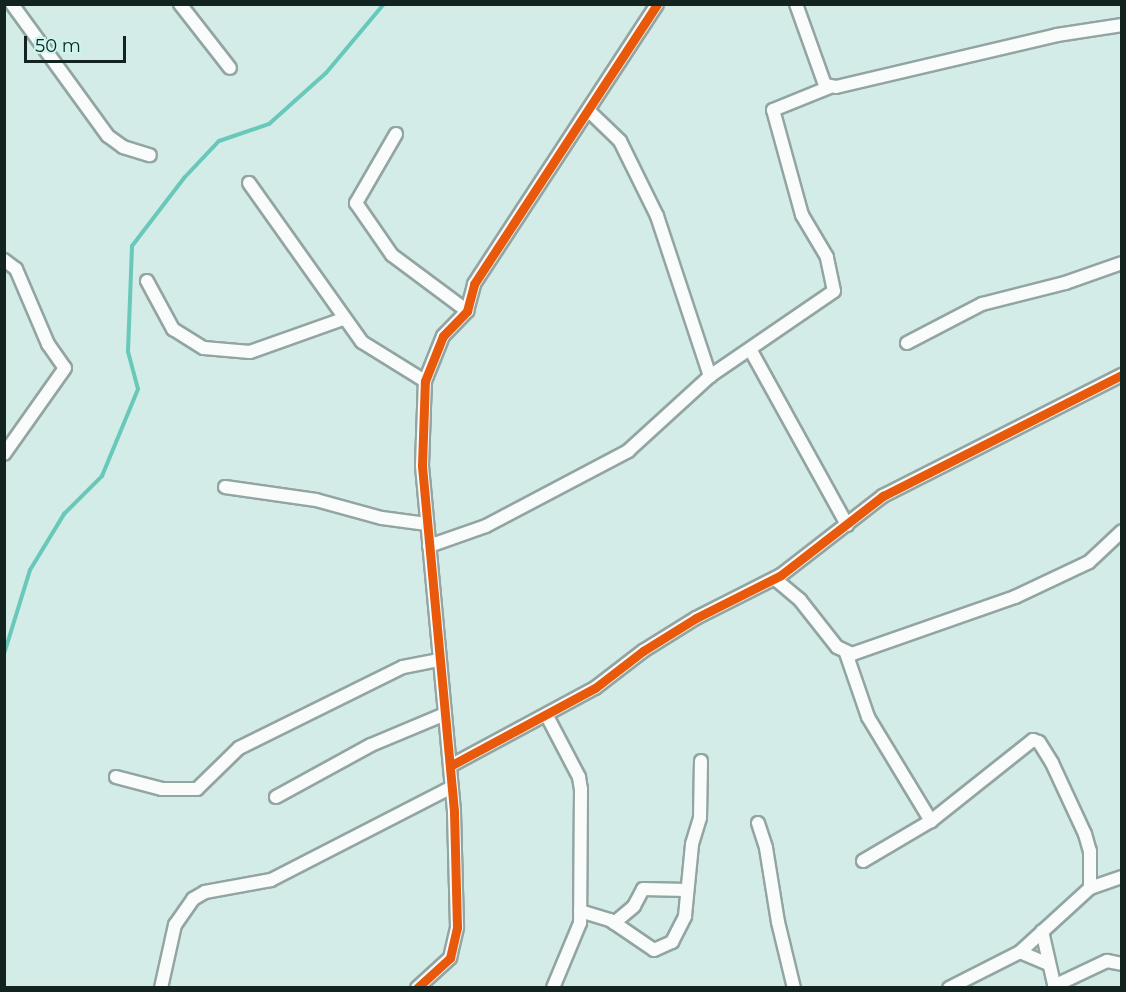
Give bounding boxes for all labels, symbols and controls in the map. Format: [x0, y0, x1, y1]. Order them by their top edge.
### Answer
scale bar [27, 24, 129, 62]
text: 50 m [35, 35, 81, 57]

